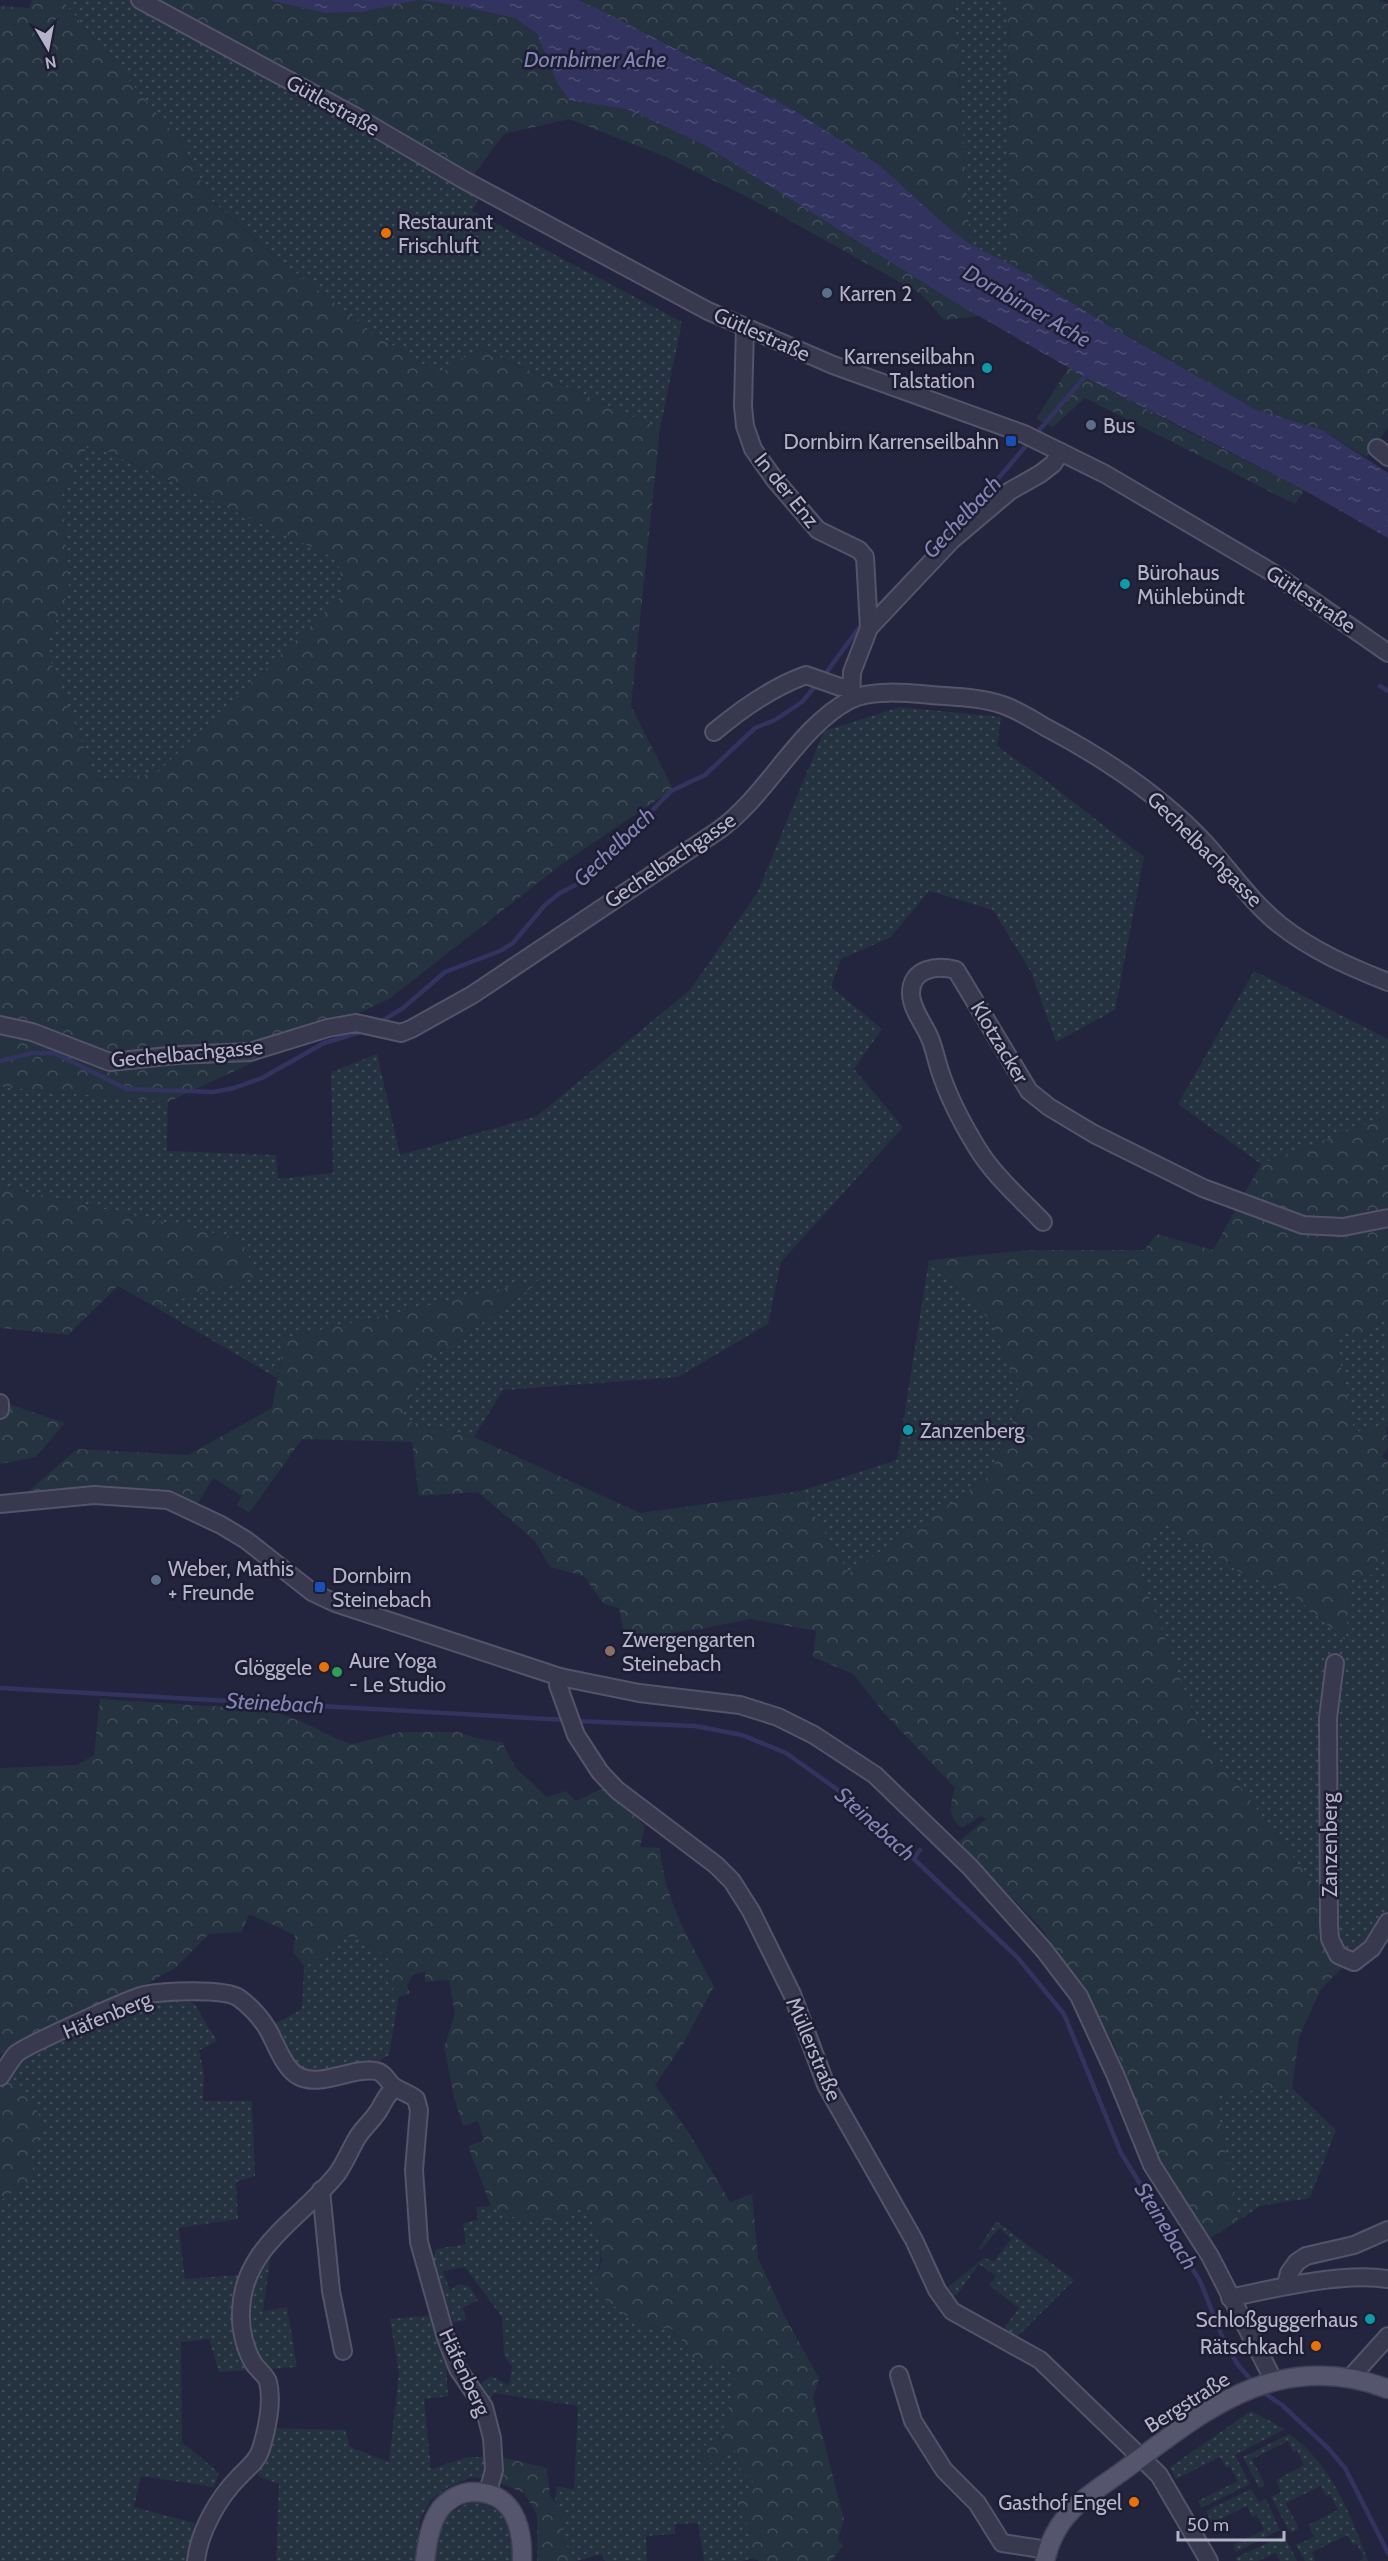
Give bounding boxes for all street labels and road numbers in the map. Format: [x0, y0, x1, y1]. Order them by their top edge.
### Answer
street label: Gütlestraße [282, 69, 384, 141]
street label: Gütlestraße [710, 302, 814, 366]
street label: In der Enz [749, 448, 825, 532]
street label: Gütlestraße [1261, 560, 1361, 638]
street label: Gechelbachgasse [1142, 786, 1268, 912]
street label: Gechelbachgasse [600, 807, 740, 913]
street label: Klotzacker [966, 997, 1034, 1088]
street label: Gechelbachgasse [110, 1034, 264, 1072]
street label: Zanzenberg [1317, 1792, 1342, 1897]
street label: Häfenberg [59, 1986, 155, 2044]
street label: Müllerstraße [781, 1993, 847, 2105]
street label: Häfenberg [434, 2324, 496, 2420]
street label: Bergstraße [1140, 2366, 1234, 2438]

